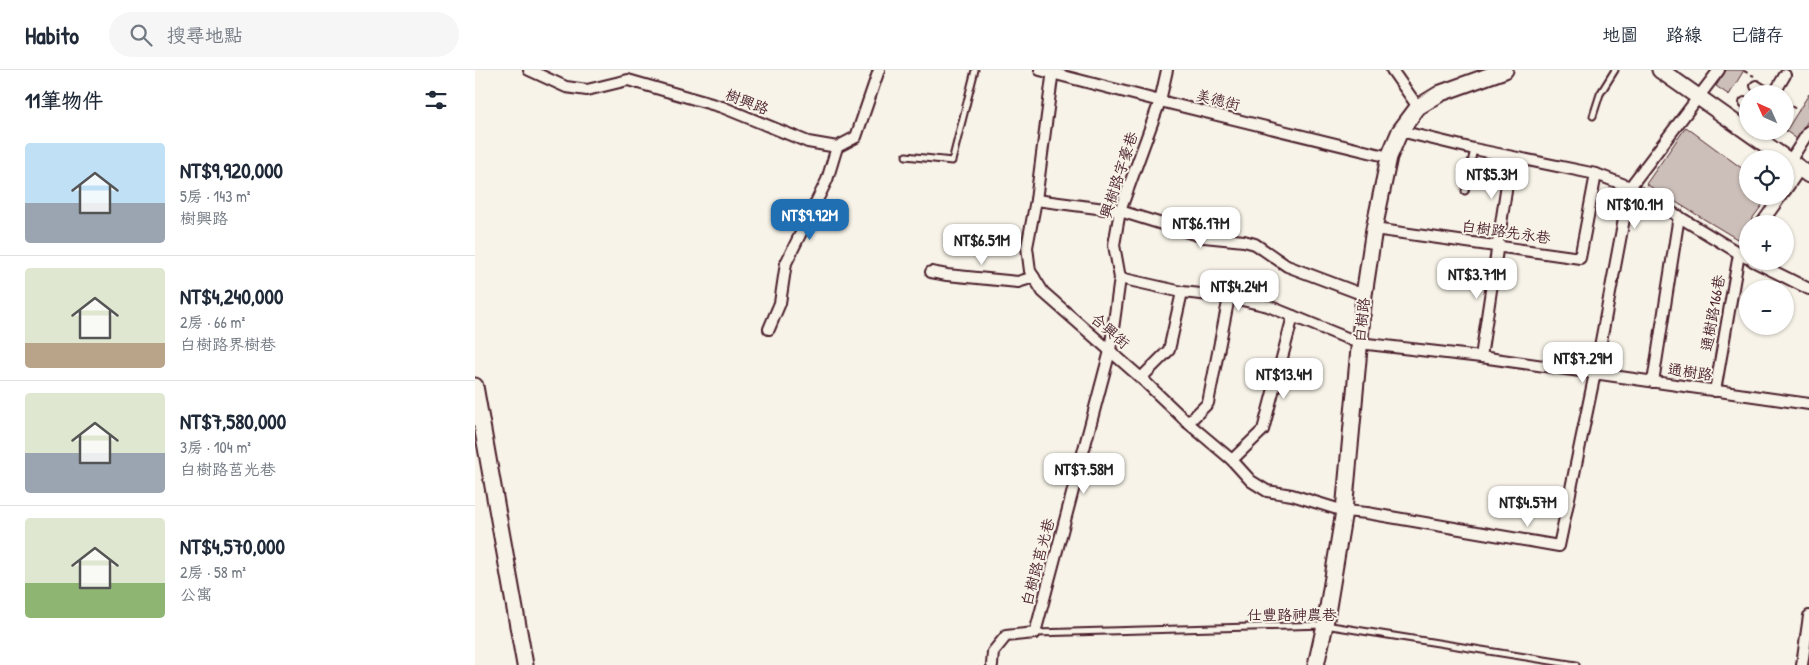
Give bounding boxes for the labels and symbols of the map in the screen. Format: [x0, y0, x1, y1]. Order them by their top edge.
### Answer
street label: 樹興路 [722, 84, 772, 119]
street label: 美德街 [1194, 84, 1243, 115]
north arrow [1739, 85, 1794, 140]
street label: 興樹路字豪巷 [1095, 129, 1142, 221]
pin: NT$5.3M [1446, 158, 1538, 200]
pin: NT$10.1M [1583, 188, 1687, 230]
pin: NT$9.92M [758, 198, 862, 241]
pin: NT$6.17M [1149, 206, 1253, 249]
street label: 白樹路先永巷 [1460, 215, 1552, 248]
pin: NT$6.51M [930, 224, 1034, 266]
pin: NT$3.71M [1425, 258, 1529, 300]
pin: NT$4.24M [1187, 270, 1291, 312]
street label: 通樹路166巷 [1695, 273, 1730, 353]
street label: 白樹路 [1349, 296, 1374, 343]
street label: 合興街 [1086, 308, 1134, 353]
pin: NT$7.29M [1531, 342, 1635, 384]
pin: NT$13.4M [1232, 358, 1336, 400]
street label: 通樹路 [1666, 358, 1714, 385]
pin: NT$7.58M [1032, 452, 1136, 495]
pin: NT$4.57M [1476, 486, 1580, 528]
street label: 白樹路莒光巷 [1016, 516, 1059, 608]
street label: 仕豐路神農巷 [1247, 604, 1337, 625]

